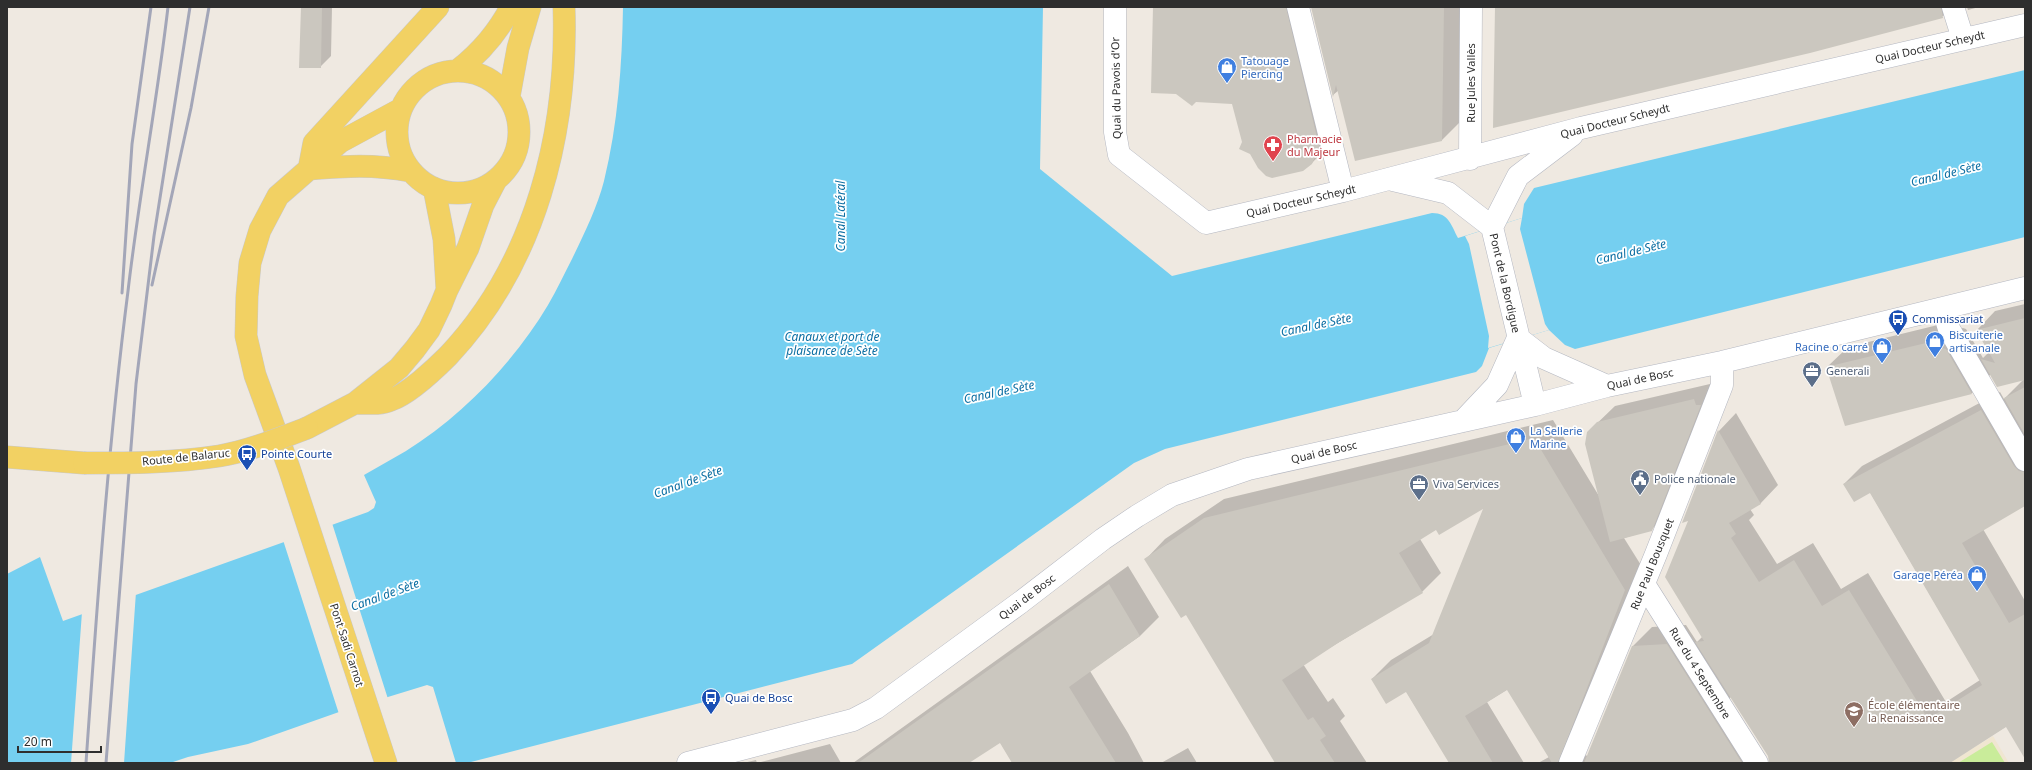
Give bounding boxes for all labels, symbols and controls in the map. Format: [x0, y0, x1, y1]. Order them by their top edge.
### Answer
street label: Quai Docteur Scheydt [1874, 27, 1986, 66]
street label: Quai du Pavois d'Or [1107, 36, 1124, 139]
street label: Rue Jules Vallès [1463, 43, 1478, 123]
place label: Tatouage Piercing [1241, 53, 1289, 81]
shop icon: Tatouage Piercing [1216, 56, 1238, 84]
street label: Quai Docteur Scheydt [1559, 100, 1671, 141]
place label: Pharmacie du Majeur [1287, 131, 1342, 159]
pharmacy icon: Pharmacie du Majeur [1262, 134, 1284, 162]
water label: Canal de Sète [1909, 157, 1983, 190]
water label: Canal Latéral [832, 180, 849, 251]
street label: Quai Docteur Scheydt [1245, 181, 1357, 220]
street label: Pont de la Bordigue [1487, 231, 1524, 334]
water label: Canal de Sète [1594, 235, 1668, 268]
bus stop icon: Commissariat [1887, 308, 1909, 336]
water label: Canal de Sète [1279, 309, 1353, 340]
place label: Commissariat [1912, 311, 1983, 326]
place label: Biscuiterie artisanale [1949, 327, 2003, 355]
water label: Canaux et port de plaisance de Sète [784, 328, 880, 359]
shop icon: Biscuiterie artisanale [1924, 330, 1946, 358]
shop icon: Racine o carré [1871, 336, 1893, 364]
place label: Racine o carré [1795, 339, 1868, 354]
office icon: Generali [1801, 360, 1823, 388]
place label: Generali [1826, 363, 1869, 378]
street label: Quai de Bosc [1605, 364, 1674, 393]
water label: Canal de Sète [962, 376, 1036, 407]
place label: La Sellerie Marine [1530, 423, 1583, 451]
shop icon: La Sellerie Marine [1505, 426, 1527, 454]
street label: Quai de Bosc [1289, 437, 1358, 466]
bus stop icon: Pointe Courte [236, 443, 258, 471]
street label: Route de Balaruc [141, 444, 231, 469]
place label: Pointe Courte [261, 446, 332, 461]
water label: Canal de Sète [651, 461, 725, 502]
public building icon: Police nationale [1629, 468, 1651, 496]
place label: Police nationale [1654, 471, 1736, 486]
office icon: Viva Services [1408, 473, 1430, 501]
place label: Viva Services [1433, 476, 1499, 491]
street label: Rue Paul Bousquet [1626, 516, 1677, 612]
shop icon: Garage Péréa [1966, 564, 1988, 592]
place label: Garage Péréa [1893, 567, 1963, 582]
street label: Quai de Bosc [995, 570, 1058, 623]
water label: Canal de Sète [348, 574, 422, 615]
street label: Pont Sadi Carnot [327, 601, 368, 688]
street label: Rue du 4 Septembre [1666, 624, 1735, 721]
bus stop icon: Quai de Bosc [700, 687, 722, 715]
place label: Quai de Bosc [725, 690, 792, 705]
place label: École élémentaire la Renaissance [1868, 697, 1960, 725]
school or university icon: École élémentaire la Renaissance [1843, 700, 1865, 728]
scale bar [18, 728, 101, 754]
text: 20 m [24, 733, 52, 750]

